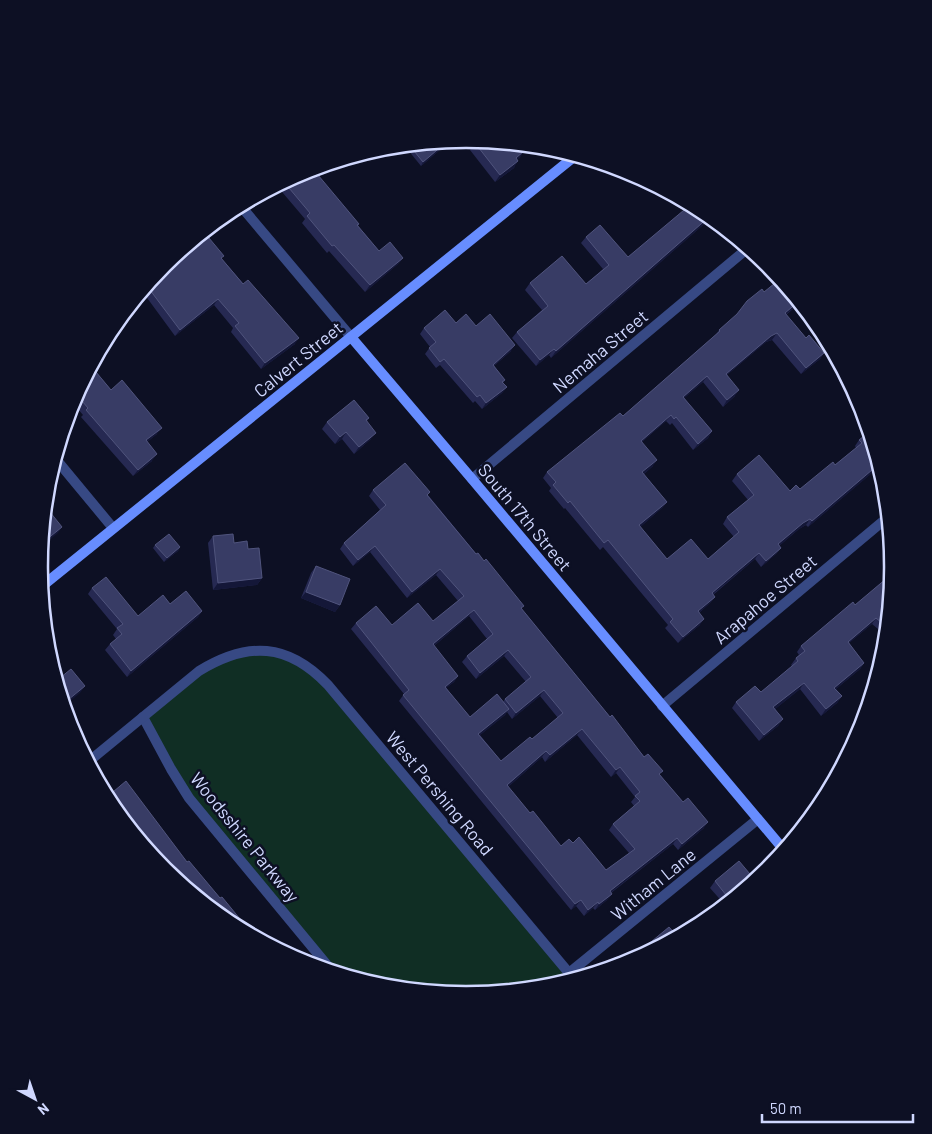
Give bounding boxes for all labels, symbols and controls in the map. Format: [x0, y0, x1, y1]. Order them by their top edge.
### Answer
street label: Nemaha Street [548, 305, 652, 397]
street label: Calvert Street [249, 316, 347, 402]
street label: South 17th Street [474, 459, 576, 575]
street label: Arapahoe Street [709, 550, 821, 648]
street label: West Pershing Road [382, 726, 498, 860]
street label: Woodsshire Parkway [186, 768, 304, 906]
street label: Witham Lane [606, 843, 700, 925]
north arrow [10, 1074, 60, 1124]
scale bar [762, 1092, 913, 1124]
text: 50 m [770, 1099, 802, 1117]
text: N [35, 1100, 53, 1119]

